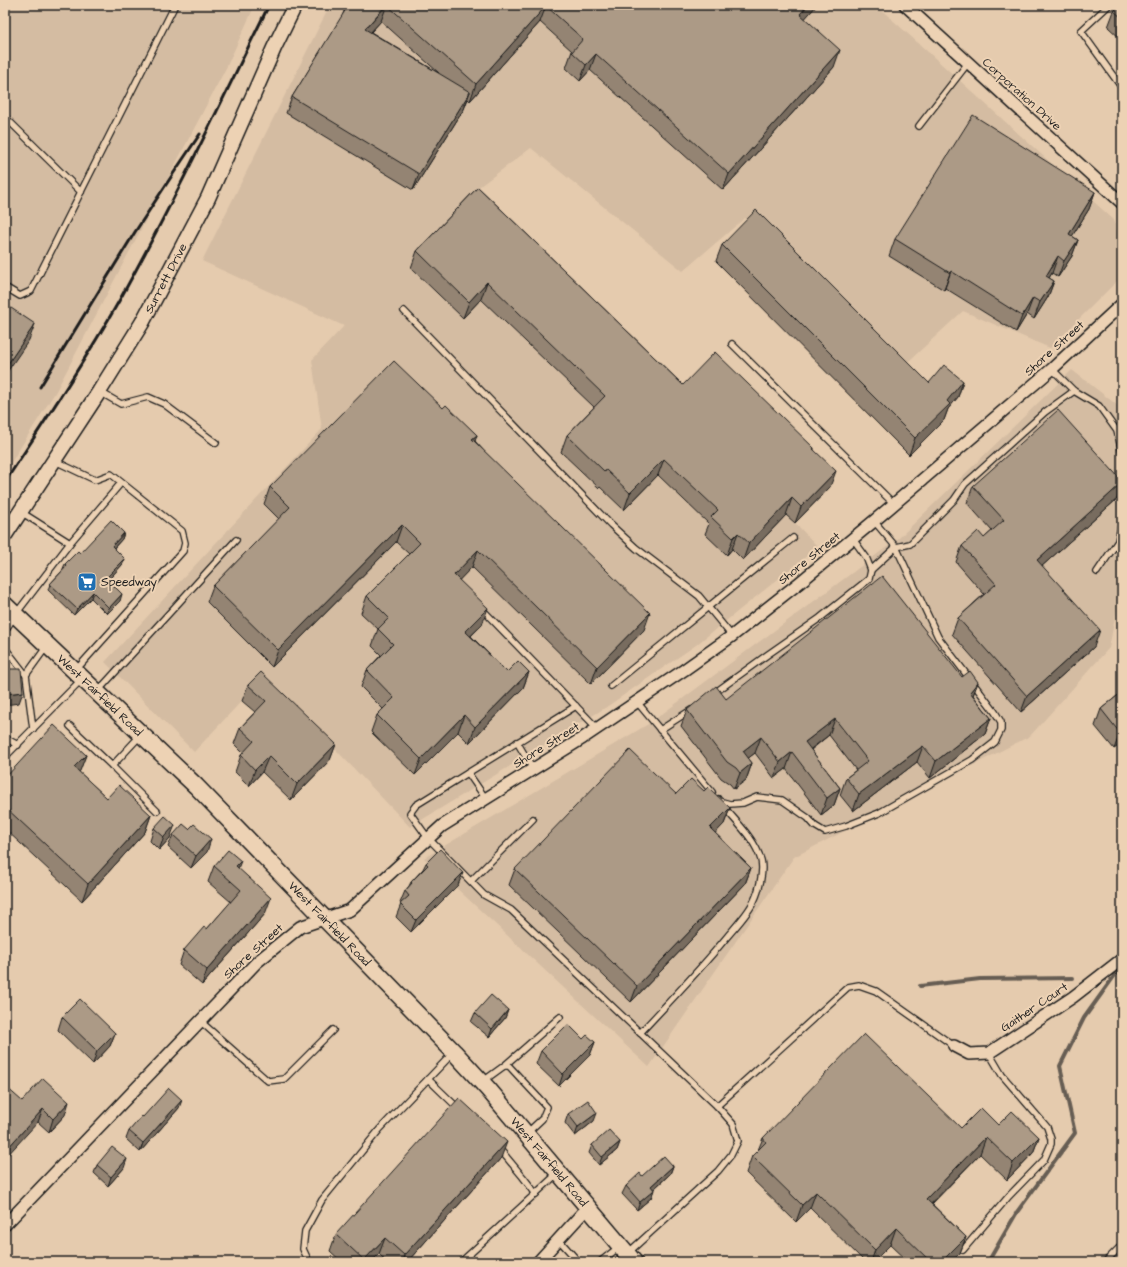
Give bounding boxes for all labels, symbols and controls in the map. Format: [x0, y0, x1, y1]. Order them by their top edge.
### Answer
street label: Corporation Drive [978, 54, 1065, 135]
street label: Surrett Drive [141, 240, 192, 317]
street label: Shore Street [1021, 317, 1088, 380]
street label: Shore Street [775, 528, 844, 589]
supermarket icon: Speedway [76, 571, 98, 593]
place label: Speedway [101, 574, 157, 592]
street label: West Fairfield Road [53, 651, 146, 740]
street label: Shore Street [510, 718, 583, 773]
street label: West Fairfield Road [284, 878, 374, 970]
street label: Shore Street [220, 920, 287, 983]
street label: Gaither Court [997, 979, 1071, 1036]
street label: West Fairfield Road [506, 1114, 592, 1210]

